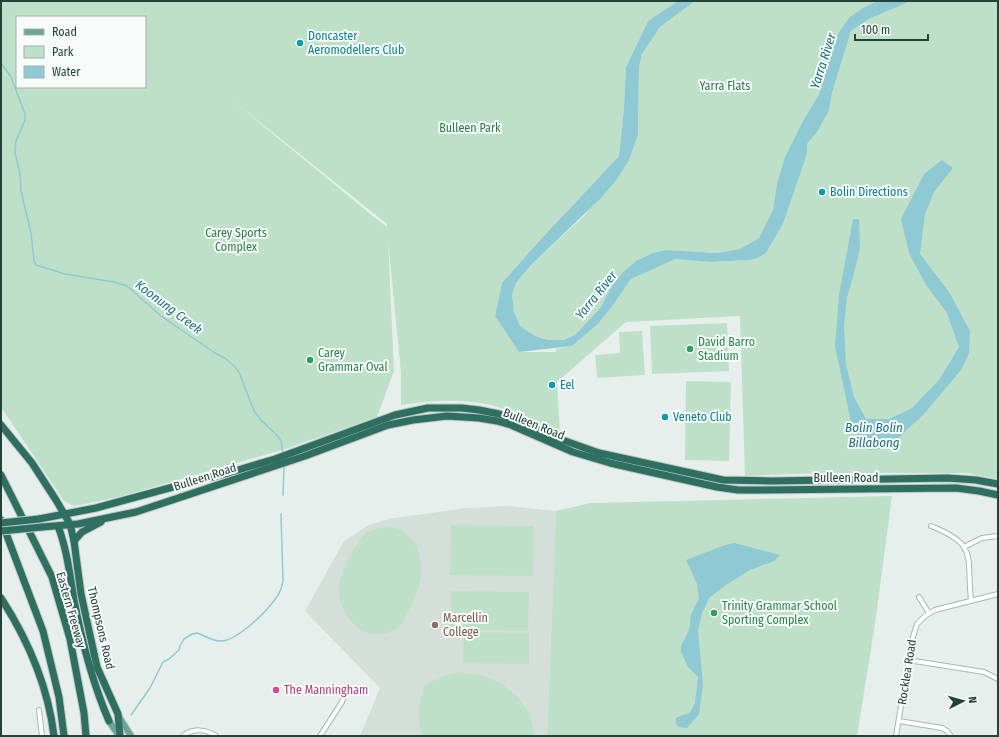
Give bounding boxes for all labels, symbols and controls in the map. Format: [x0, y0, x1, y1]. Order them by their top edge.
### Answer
legend [16, 16, 146, 88]
scale bar [855, 16, 928, 42]
text: 100 m [861, 23, 890, 37]
text: Road [52, 25, 77, 39]
place label: Doncaster Aeromodellers Club [308, 29, 404, 57]
water label: Yarra River [807, 31, 839, 91]
marker: Doncaster Aeromodellers Club [295, 38, 305, 48]
text: Park [52, 45, 74, 59]
text: Water [52, 65, 81, 79]
park label: Yarra Flats [700, 79, 750, 93]
park label: Bulleen Park [439, 121, 501, 135]
place label: Bolin Directions [830, 185, 908, 199]
marker: Bolin Directions [817, 187, 827, 197]
park label: Carey Sports Complex [205, 226, 267, 254]
water label: Yarra River [572, 268, 620, 322]
water label: Koonung Creek [133, 277, 206, 337]
place label: David Barro Stadium [698, 335, 755, 363]
marker: David Barro Stadium [685, 344, 695, 354]
place label: Carey Grammar Oval [318, 346, 388, 374]
marker: Carey Grammar Oval [305, 355, 315, 365]
place label: Eel [560, 378, 574, 392]
marker: Eel [547, 380, 557, 390]
street label: Bulleen Road [501, 405, 567, 443]
place label: Veneto Club [673, 410, 732, 424]
marker: Veneto Club [660, 412, 670, 422]
water label: Bolin Bolin Billabong [845, 420, 903, 450]
street label: Bulleen Road [172, 460, 238, 494]
street label: Bulleen Road [814, 471, 879, 485]
street label: Eastern Freeway [53, 570, 89, 650]
street label: Thompsons Road [85, 585, 117, 671]
place label: Trinity Grammar School Sporting Complex [722, 599, 837, 627]
marker: Trinity Grammar School Sporting Complex [709, 608, 719, 618]
place label: Marcellin College [443, 611, 488, 639]
marker: Marcellin College [430, 620, 440, 630]
street label: Rocklea Road [895, 638, 919, 706]
north arrow [943, 681, 983, 721]
place label: The Manningham [284, 683, 368, 697]
marker: The Manningham [271, 685, 281, 695]
text: N [966, 696, 979, 704]

